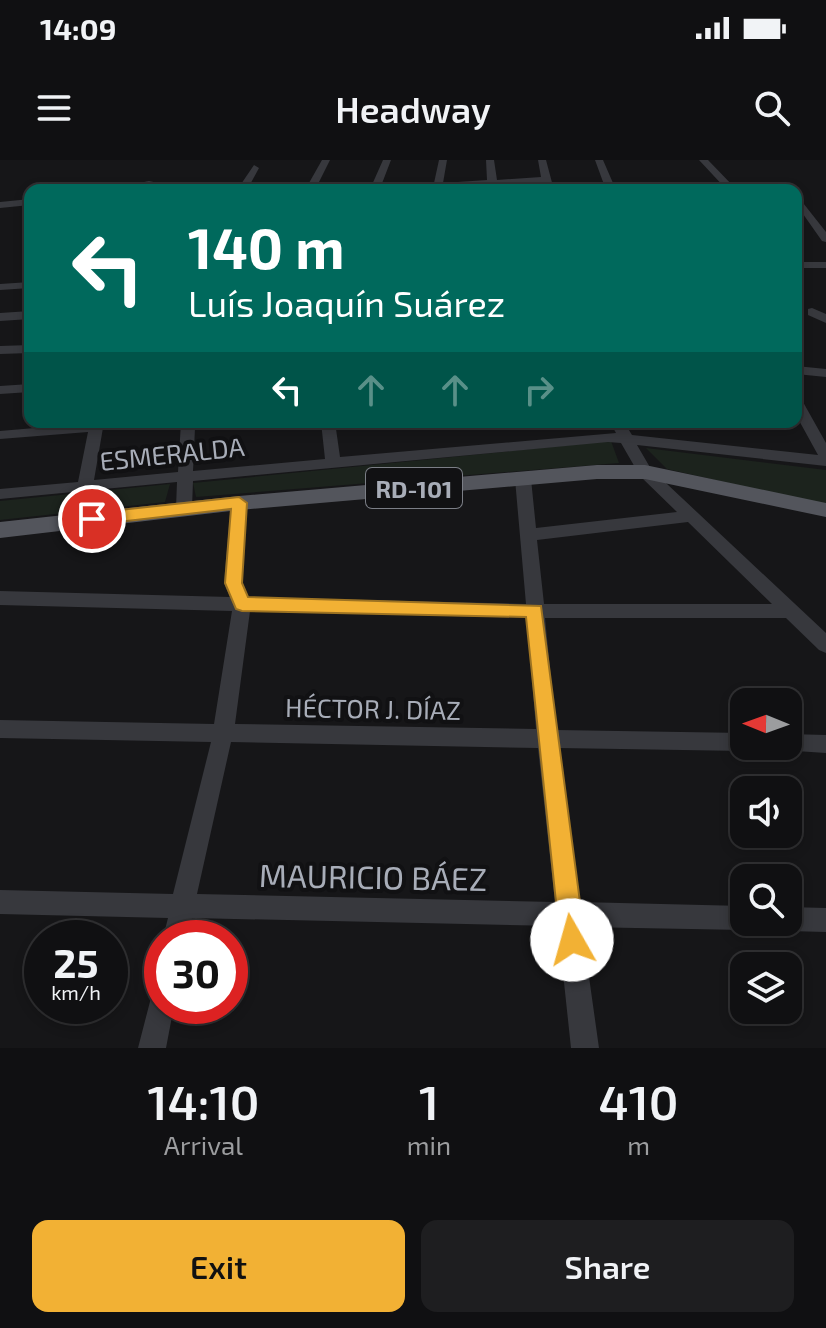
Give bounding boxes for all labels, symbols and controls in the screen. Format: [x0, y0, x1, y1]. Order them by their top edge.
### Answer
text: 14:09 [40, 10, 116, 46]
icon: menu [32, 86, 76, 130]
icon: search [750, 86, 794, 130]
text: Headway [335, 87, 491, 130]
text: 140 m [188, 213, 345, 280]
icon: left [56, 216, 160, 320]
text: Luís Joaquín Suárez [188, 281, 505, 324]
icon: left [265, 368, 309, 412]
icon: ahead [349, 368, 393, 412]
icon: ahead [433, 368, 477, 412]
icon: right [517, 368, 561, 412]
street label: ESMERALDA [98, 430, 246, 476]
road number: RD-101 [366, 468, 462, 508]
pin [58, 485, 126, 553]
icon: arrive [70, 497, 114, 541]
north arrow [730, 688, 802, 760]
map controls [730, 688, 802, 1024]
street label: HÉCTOR J. DÍAZ [285, 691, 461, 725]
button: sound [730, 776, 802, 848]
street label: MAURICIO BÁEZ [259, 855, 487, 897]
button: search [730, 864, 802, 936]
position arrow [530, 898, 614, 982]
speed limit sign: 30 [144, 920, 248, 1024]
text: 25 [53, 938, 99, 986]
button: layers [730, 952, 802, 1024]
text: km/h [51, 980, 101, 1004]
text: 14:10 [147, 1072, 259, 1130]
text: 1 [419, 1072, 439, 1130]
text: 410 [599, 1072, 679, 1130]
text: Arrival [164, 1129, 243, 1160]
text: min [407, 1129, 451, 1160]
text: m [627, 1129, 650, 1160]
button: Exit [32, 1220, 405, 1312]
button: Share [421, 1220, 794, 1312]

